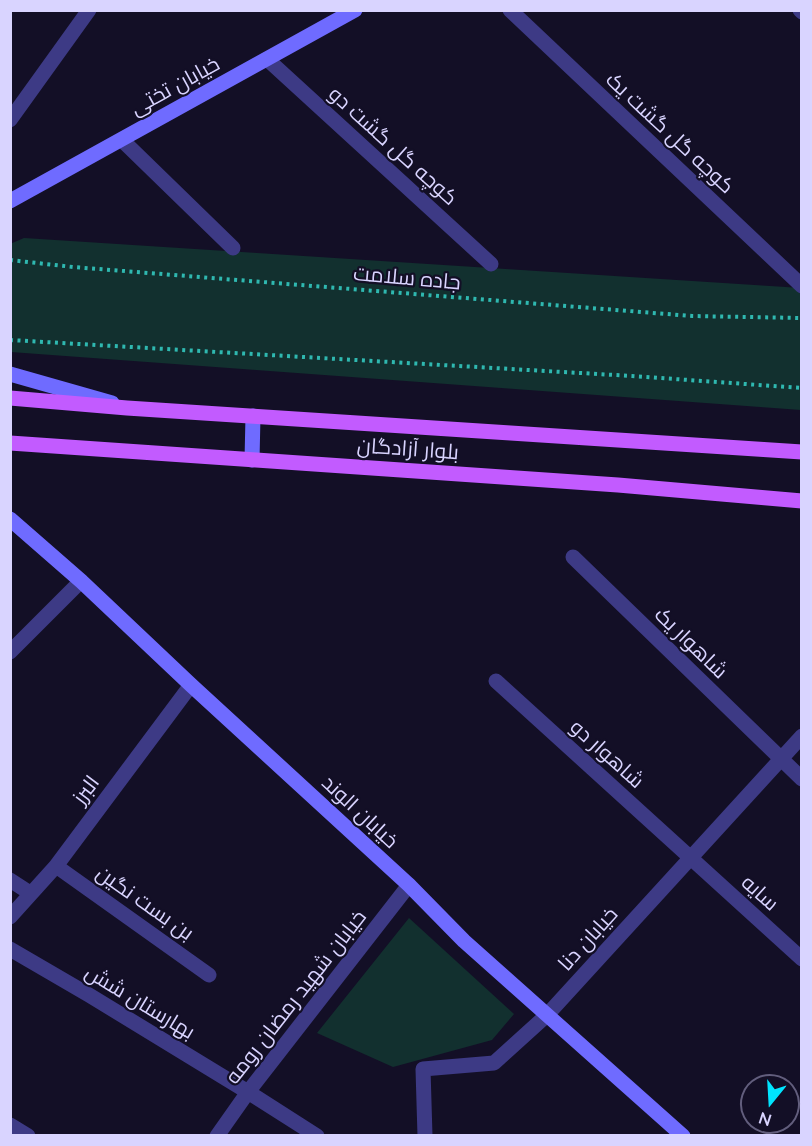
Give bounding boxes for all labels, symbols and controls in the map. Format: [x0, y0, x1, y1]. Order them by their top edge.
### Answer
street label: خیابان تختی [126, 51, 224, 121]
street label: کوچه گل گشت یک [601, 67, 739, 199]
street label: کوچه گل گشت دو [323, 81, 463, 211]
street label: جاده سلامت [352, 261, 462, 295]
street label: بلوار آزادگان [356, 433, 460, 465]
street label: شاهوار یک [649, 602, 733, 684]
street label: شاهوار دو [565, 714, 649, 794]
street label: خیابان الوند [316, 770, 404, 854]
street label: البرز [67, 771, 105, 809]
street label: بن بست نگین [91, 860, 199, 946]
street label: سایه [736, 870, 784, 916]
street label: خیابان دنا [553, 902, 623, 976]
street label: خیابان شهید رمضان رومه [220, 905, 372, 1089]
street label: بهارستان شش [80, 959, 200, 1045]
north arrow [740, 1074, 800, 1134]
text: N [756, 1109, 774, 1131]

